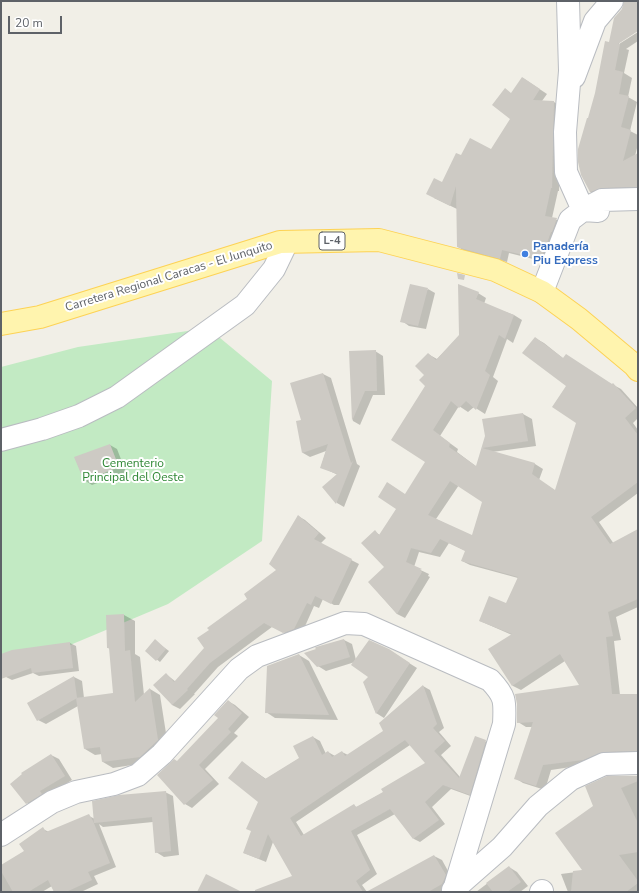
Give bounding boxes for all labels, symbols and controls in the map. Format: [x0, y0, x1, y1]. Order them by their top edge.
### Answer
scale bar [10, 8, 64, 34]
text: 20 m [15, 15, 43, 31]
road number: L-4 [319, 232, 345, 250]
street label: Carretera Regional Caracas - El Junquito [64, 239, 274, 315]
place label: Panadería Piu Express [533, 240, 598, 268]
marker: Panadería Piu Express [520, 249, 530, 259]
park label: Cementerio Principal del Oeste [82, 457, 184, 485]

